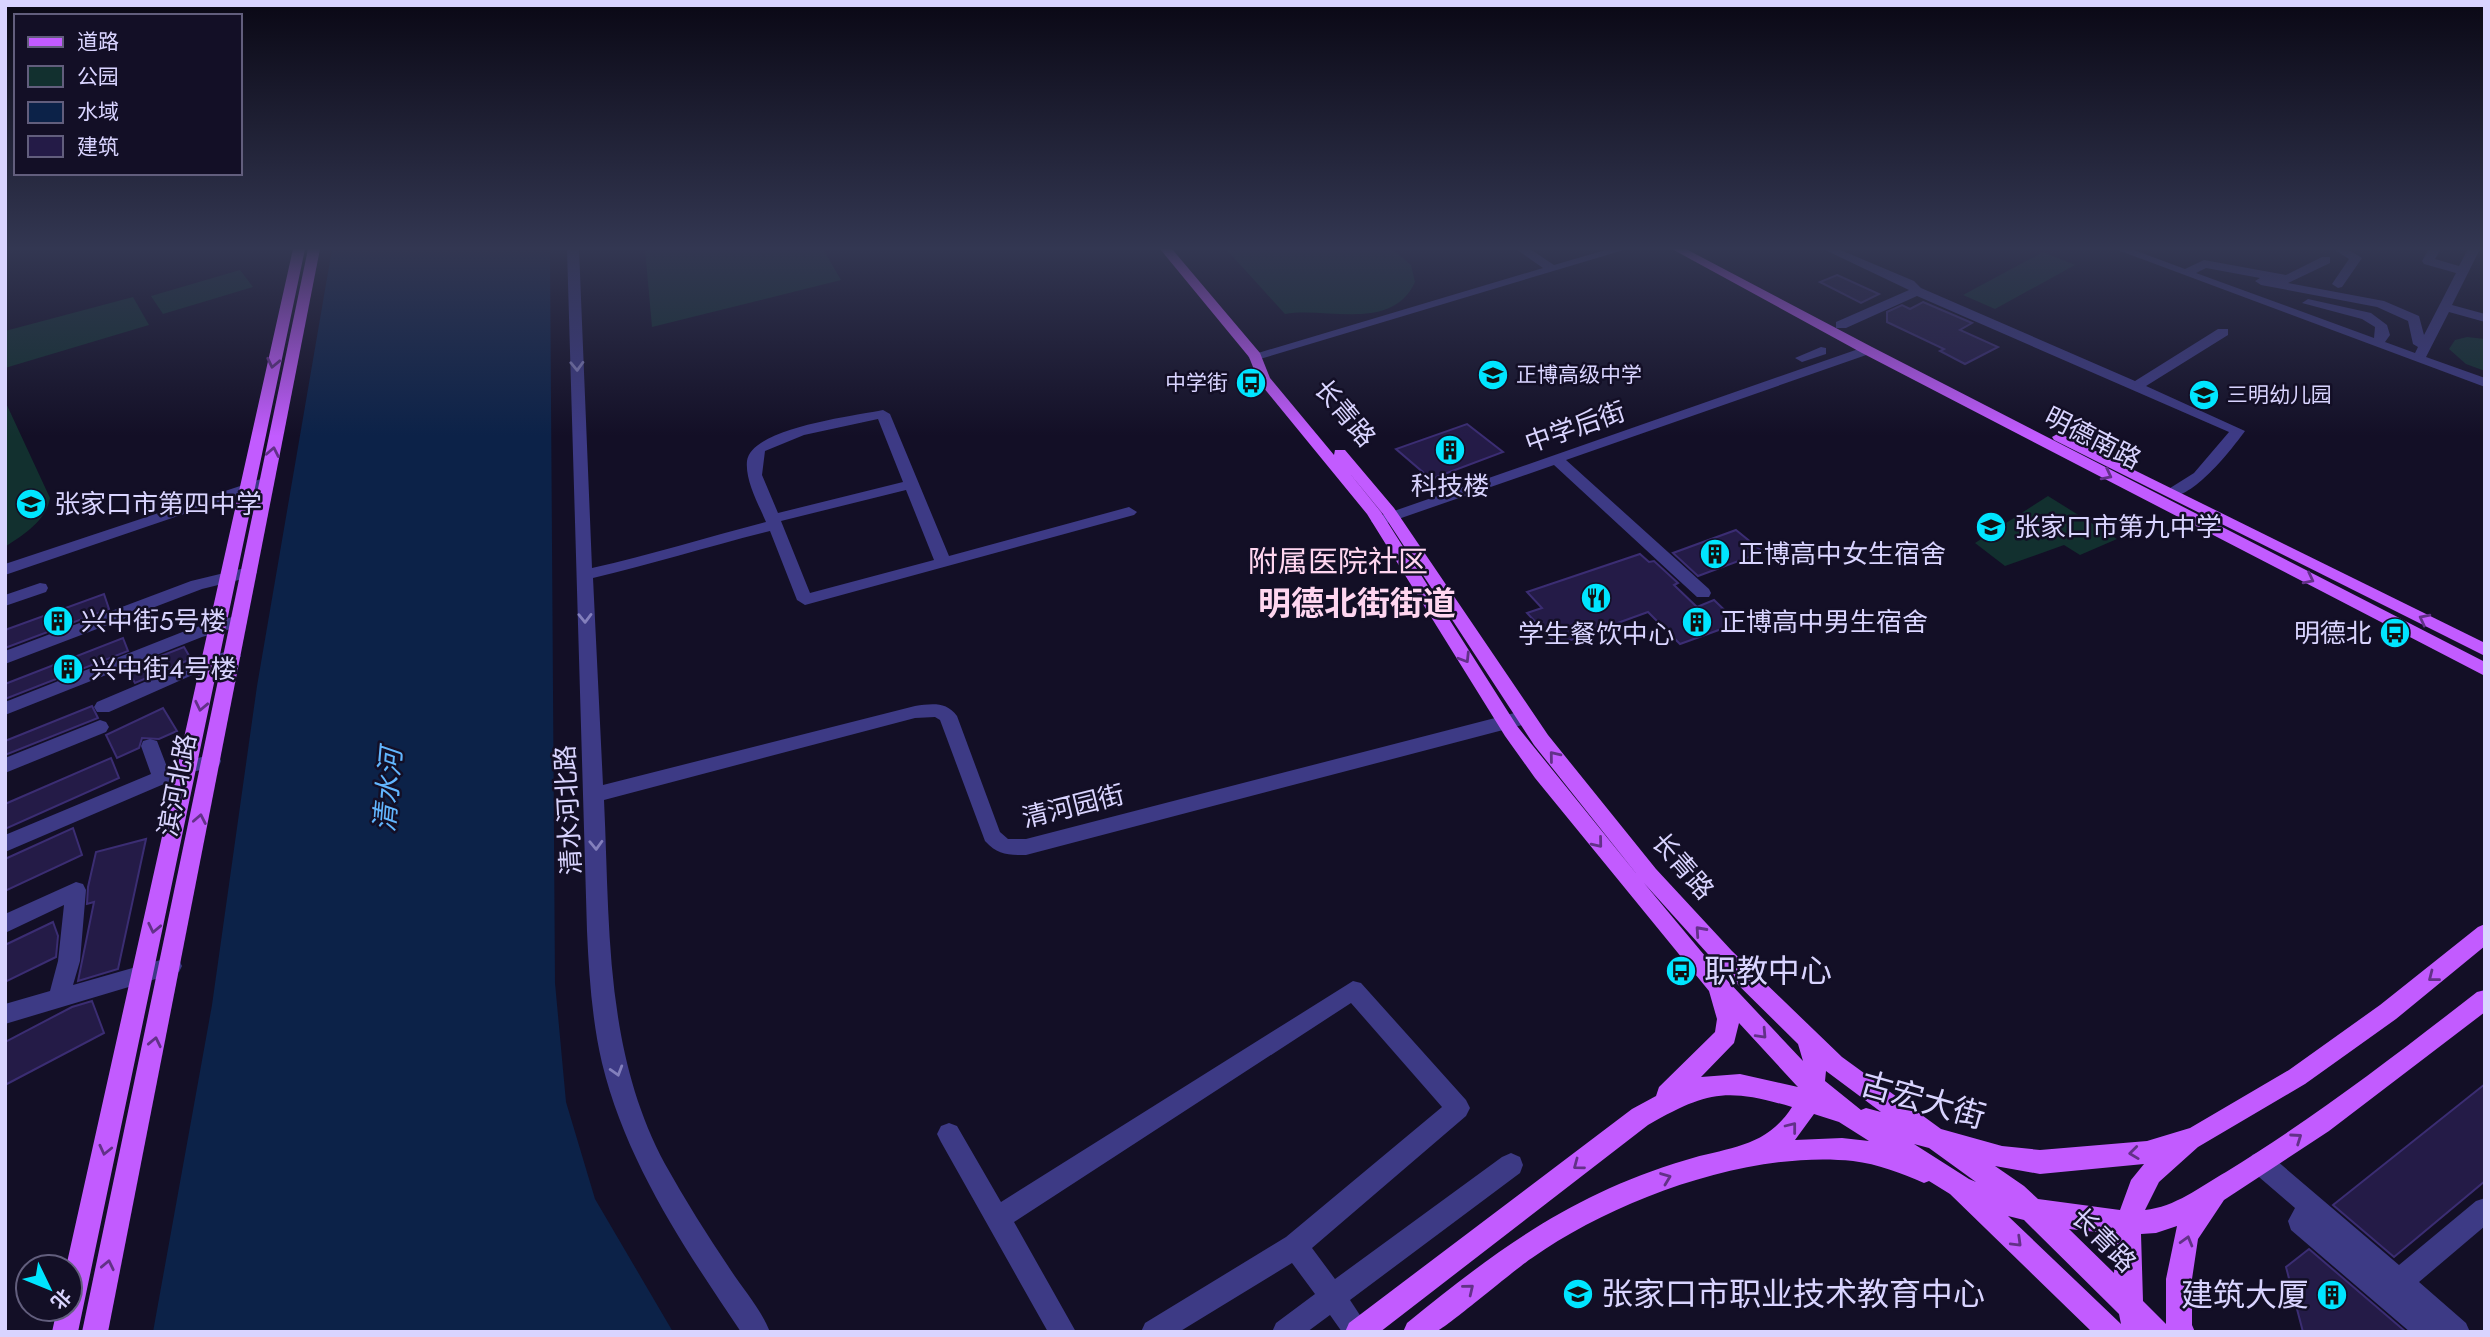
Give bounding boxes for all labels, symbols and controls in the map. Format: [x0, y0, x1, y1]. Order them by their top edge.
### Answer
legend [14, 14, 242, 175]
text: 道路 [77, 27, 119, 57]
text: 公园 [77, 62, 119, 92]
text: 水域 [77, 97, 119, 127]
text: 建筑 [77, 132, 119, 162]
one-way arrow [267, 357, 282, 369]
school or university icon: 正博高级中学 [1476, 358, 1510, 392]
place label: 正博高级中学 [1516, 360, 1642, 390]
one-way arrow [569, 361, 584, 372]
bus stop icon: 中学街 [1234, 366, 1268, 400]
place label: 中学街 [1165, 368, 1228, 398]
street label: 长青路 [1305, 371, 1385, 455]
school or university icon: 三明幼儿园 [2187, 378, 2221, 412]
place label: 三明幼儿园 [2227, 380, 2332, 410]
street label: 中学后街 [1520, 392, 1630, 462]
street label: 明德南路 [2038, 397, 2148, 479]
building icon: 科技楼 [1433, 433, 1467, 467]
one-way arrow [264, 446, 279, 458]
place label: 科技楼 [1411, 467, 1489, 505]
one-way arrow [2100, 467, 2112, 481]
place label: 张家口市第四中学 [54, 485, 262, 523]
school or university icon: 张家口市第四中学 [14, 487, 48, 521]
place label: 张家口市第九中学 [2014, 508, 2222, 546]
school or university icon: 张家口市第九中学 [1974, 510, 2008, 544]
place label: 正博高中女生宿舍 [1738, 535, 1946, 573]
building icon: 正博高中女生宿舍 [1698, 537, 1732, 571]
district label: 附属医院社区 [1248, 540, 1428, 583]
one-way arrow [2302, 571, 2314, 585]
district label: 明德北街街道 [1258, 580, 1456, 627]
restaurant icon: 学生餐饮中心 [1579, 581, 1613, 615]
place label: 兴中街5号楼 [81, 602, 226, 640]
place label: 正博高中男生宿舍 [1720, 603, 1928, 641]
building icon: 兴中街5号楼 [41, 604, 75, 638]
building icon: 正博高中男生宿舍 [1680, 605, 1714, 639]
one-way arrow [577, 613, 593, 623]
place label: 明德北 [2294, 614, 2372, 652]
one-way arrow [2419, 614, 2431, 628]
place label: 学生餐饮中心 [1518, 615, 1674, 653]
bus stop icon: 明德北 [2378, 616, 2412, 650]
place label: 兴中街4号楼 [91, 650, 236, 688]
one-way arrow [1457, 651, 1470, 664]
building icon: 兴中街4号楼 [51, 652, 85, 686]
one-way arrow [194, 700, 209, 712]
street label: 滨河北路 [148, 730, 206, 840]
water label: 清水河 [364, 741, 413, 834]
street label: 清水河北路 [546, 744, 590, 876]
one-way arrow [1550, 751, 1562, 764]
street label: 清河园街 [1018, 775, 1128, 837]
one-way arrow [192, 813, 207, 825]
street label: 长青路 [1643, 824, 1723, 908]
one-way arrow [1590, 834, 1602, 847]
one-way arrow [589, 840, 604, 851]
one-way arrow [147, 922, 162, 934]
one-way arrow [1696, 926, 1708, 939]
place label: 职教中心 [1704, 948, 1832, 994]
bus stop icon: 职教中心 [1664, 954, 1698, 988]
one-way arrow [2428, 969, 2441, 982]
one-way arrow [1754, 1026, 1766, 1039]
one-way arrow [146, 1036, 161, 1048]
street label: 古宏大街 [1855, 1060, 1991, 1140]
one-way arrow [608, 1064, 623, 1076]
one-way arrow [1784, 1123, 1796, 1135]
one-way arrow [2289, 1134, 2302, 1146]
one-way arrow [99, 1144, 113, 1156]
one-way arrow [2128, 1146, 2140, 1161]
one-way arrow [1573, 1156, 1585, 1169]
one-way arrow [1660, 1173, 1672, 1187]
street label: 长青路 [2063, 1199, 2145, 1281]
one-way arrow [2009, 1233, 2022, 1246]
one-way arrow [2179, 1235, 2193, 1247]
north arrow [14, 1253, 84, 1323]
one-way arrow [100, 1259, 115, 1271]
place label: 张家口市职业技术教育中心 [1601, 1271, 1985, 1317]
place label: 建筑大厦 [2181, 1272, 2309, 1318]
school or university icon: 张家口市职业技术教育中心 [1561, 1277, 1595, 1311]
building icon: 建筑大厦 [2315, 1278, 2349, 1312]
text: 北 [45, 1283, 77, 1315]
one-way arrow [1462, 1284, 1474, 1297]

